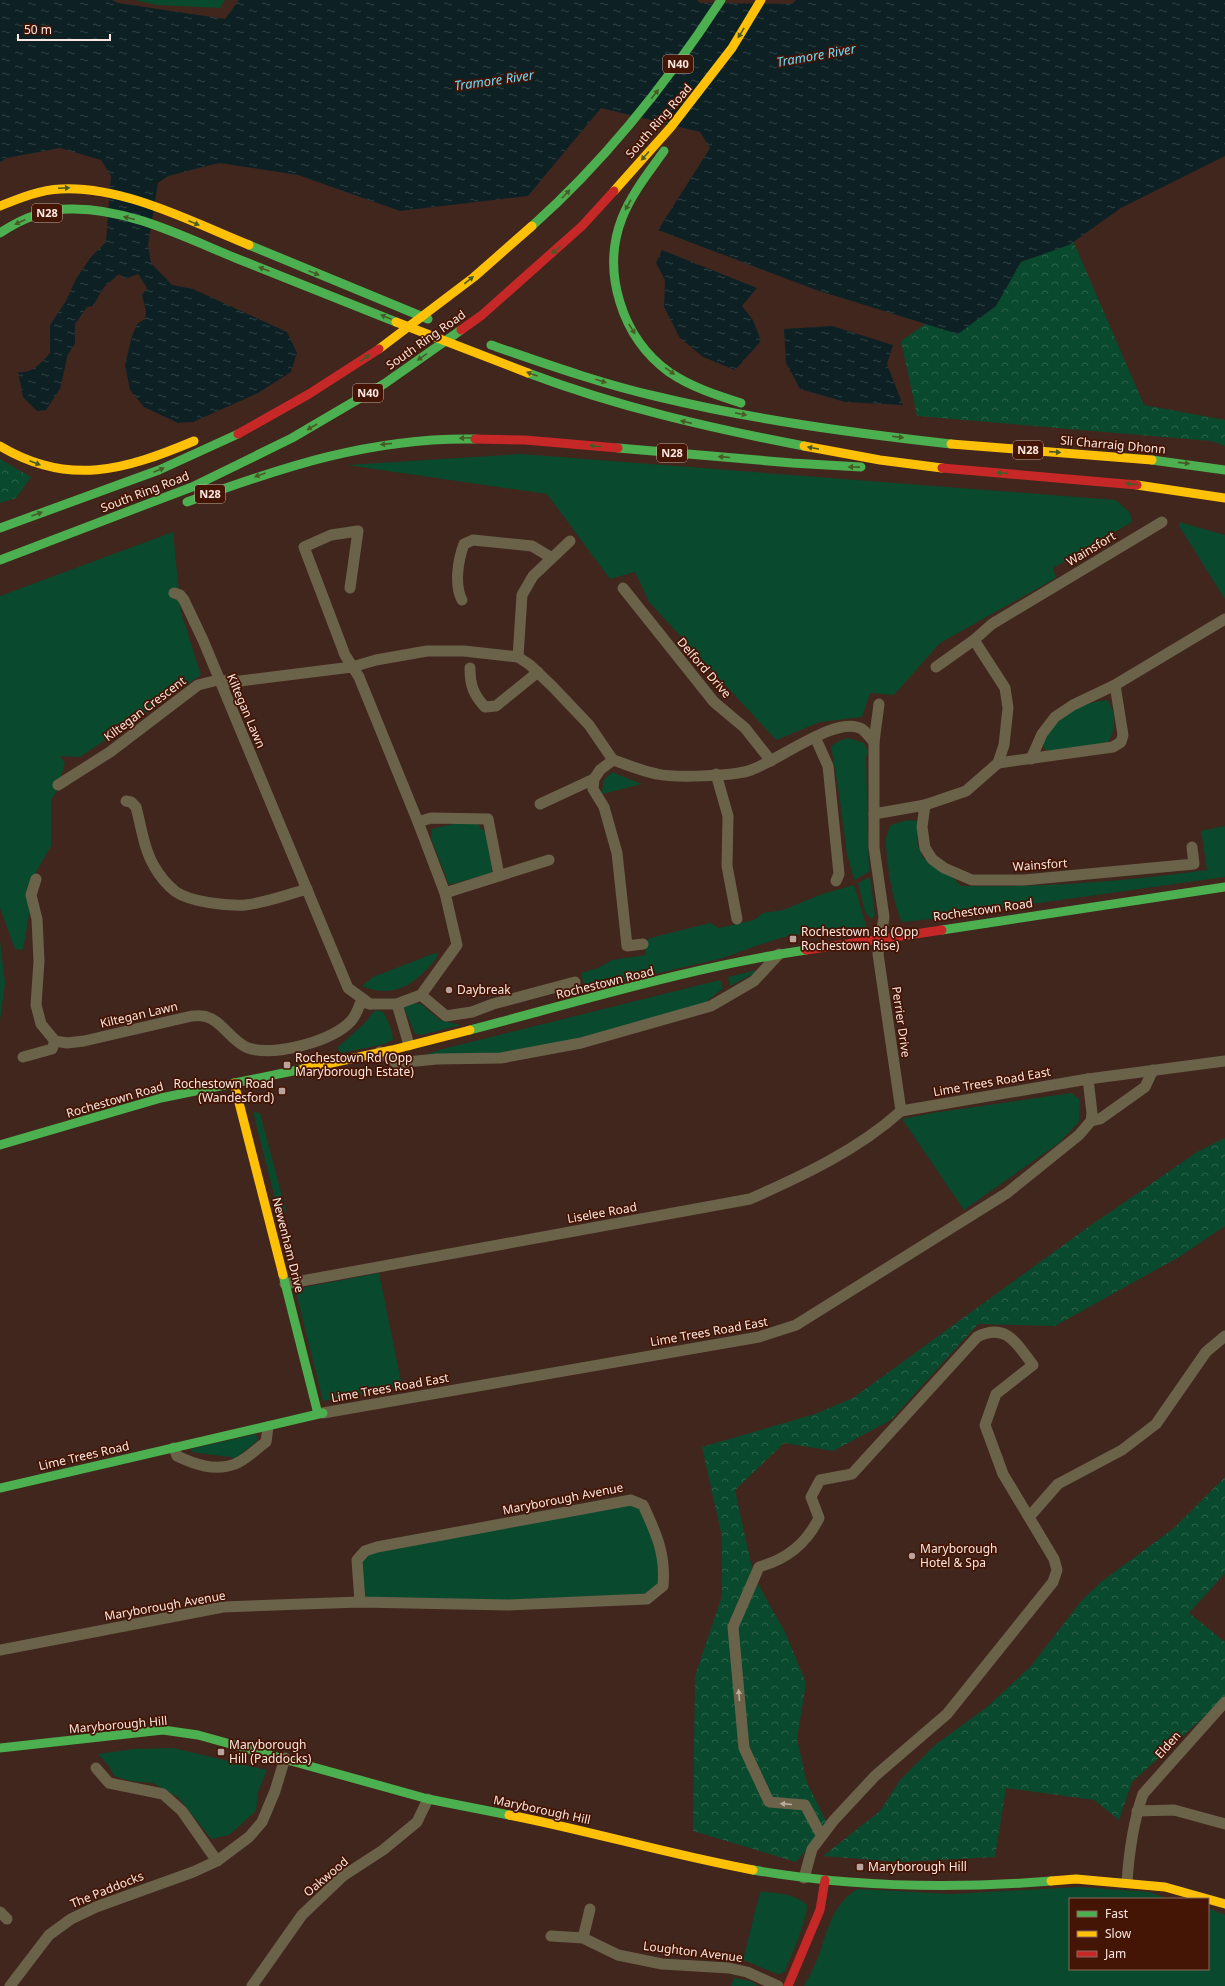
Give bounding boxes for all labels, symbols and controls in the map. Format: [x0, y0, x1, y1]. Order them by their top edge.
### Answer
scale bar [18, 16, 110, 42]
text: 50 m [24, 21, 52, 38]
one-way arrow [737, 28, 745, 38]
water label: Tramore River [775, 39, 858, 71]
road number: N40 [663, 55, 693, 73]
water label: Tramore River [453, 65, 536, 94]
street label: South Ring Road [622, 80, 696, 162]
one-way arrow [651, 89, 659, 100]
one-way arrow [641, 151, 650, 160]
one-way arrow [58, 185, 71, 191]
one-way arrow [562, 189, 571, 199]
one-way arrow [625, 199, 632, 211]
road number: N28 [32, 204, 62, 222]
one-way arrow [123, 215, 135, 221]
one-way arrow [15, 219, 26, 225]
one-way arrow [189, 221, 201, 227]
one-way arrow [551, 245, 561, 255]
one-way arrow [257, 266, 269, 272]
one-way arrow [309, 270, 321, 276]
one-way arrow [464, 276, 475, 285]
street label: South Ring Road [383, 306, 469, 373]
one-way arrow [379, 314, 391, 320]
one-way arrow [628, 324, 636, 334]
one-way arrow [417, 353, 427, 361]
one-way arrow [360, 354, 370, 362]
one-way arrow [665, 367, 676, 375]
one-way arrow [525, 371, 537, 377]
one-way arrow [595, 378, 607, 384]
road number: N40 [353, 384, 383, 402]
one-way arrow [735, 412, 747, 418]
one-way arrow [680, 418, 692, 424]
one-way arrow [306, 423, 318, 430]
street label: Sli Charraig Dhonn [1060, 431, 1167, 458]
one-way arrow [892, 434, 904, 440]
one-way arrow [459, 435, 471, 442]
one-way arrow [380, 441, 392, 447]
road number: N28 [1013, 441, 1043, 459]
one-way arrow [589, 443, 601, 449]
road number: N28 [657, 444, 687, 462]
one-way arrow [807, 444, 819, 450]
one-way arrow [1049, 448, 1061, 455]
one-way arrow [718, 454, 730, 461]
one-way arrow [1178, 459, 1191, 466]
one-way arrow [29, 460, 41, 466]
one-way arrow [848, 463, 860, 470]
street label: South Ring Road [98, 467, 191, 516]
one-way arrow [153, 467, 164, 473]
one-way arrow [996, 470, 1008, 476]
one-way arrow [253, 473, 265, 479]
one-way arrow [1125, 481, 1137, 487]
road number: N28 [195, 485, 225, 503]
one-way arrow [31, 511, 43, 517]
street label: Wainsfort [1063, 527, 1119, 570]
street label: Delford Drive [673, 634, 736, 702]
street label: Kiltegan Lawn [223, 671, 270, 751]
street label: Kiltegan Crescent [100, 672, 190, 745]
street label: Wainsfort [1012, 854, 1068, 875]
street label: Rochestown Road [932, 894, 1034, 925]
place label: Rochestown Rd (Opp Rochestown Rise) [801, 923, 918, 954]
marker: Rochestown Rd (Opp Rochestown Rise) [788, 934, 798, 944]
street label: Rochestown Road [554, 962, 656, 1003]
place label: Daybreak [457, 981, 511, 998]
marker: Daybreak [444, 985, 454, 995]
street label: Perrier Drive [888, 985, 915, 1059]
street label: Kiltegan Lawn [98, 997, 179, 1032]
place label: Rochestown Rd (Opp Maryborough Estate) [295, 1049, 414, 1080]
marker: Rochestown Rd (Opp Maryborough Estate) [282, 1060, 292, 1070]
street label: Lime Trees Road East [932, 1063, 1053, 1100]
place label: Rochestown Road (Wandesford) [173, 1075, 274, 1106]
street label: Rochestown Road [64, 1077, 166, 1122]
marker: Rochestown Road (Wandesford) [277, 1086, 287, 1096]
street label: Newenham Drive [268, 1196, 309, 1294]
street label: Liselee Road [566, 1198, 638, 1227]
street label: Lime Trees Road East [649, 1313, 770, 1350]
street label: Lime Trees Road East [330, 1369, 451, 1406]
street label: Lime Trees Road [37, 1437, 131, 1474]
street label: Maryborough Avenue [501, 1478, 625, 1519]
place label: Maryborough Hotel & Spa [920, 1540, 998, 1571]
marker: Maryborough Hotel & Spa [907, 1551, 917, 1561]
street label: Maryborough Avenue [103, 1586, 227, 1625]
one-way arrow [735, 1689, 742, 1701]
street label: Maryborough Hill [68, 1712, 168, 1737]
street label: Elden [1151, 1727, 1184, 1762]
place label: Maryborough Hill (Paddocks) [229, 1736, 312, 1767]
marker: Maryborough Hill (Paddocks) [216, 1747, 226, 1757]
street label: Maryborough Hill [492, 1791, 592, 1828]
one-way arrow [780, 1800, 792, 1807]
street label: Oakwood [300, 1853, 352, 1900]
place label: Maryborough Hill [868, 1858, 967, 1875]
marker: Maryborough Hill [855, 1862, 865, 1872]
street label: The Paddocks [68, 1867, 146, 1912]
legend [1069, 1898, 1209, 1970]
text: Fast [1105, 1905, 1129, 1922]
text: Slow [1105, 1925, 1132, 1942]
street label: Loughton Avenue [642, 1937, 744, 1966]
text: Jam [1104, 1945, 1126, 1962]

